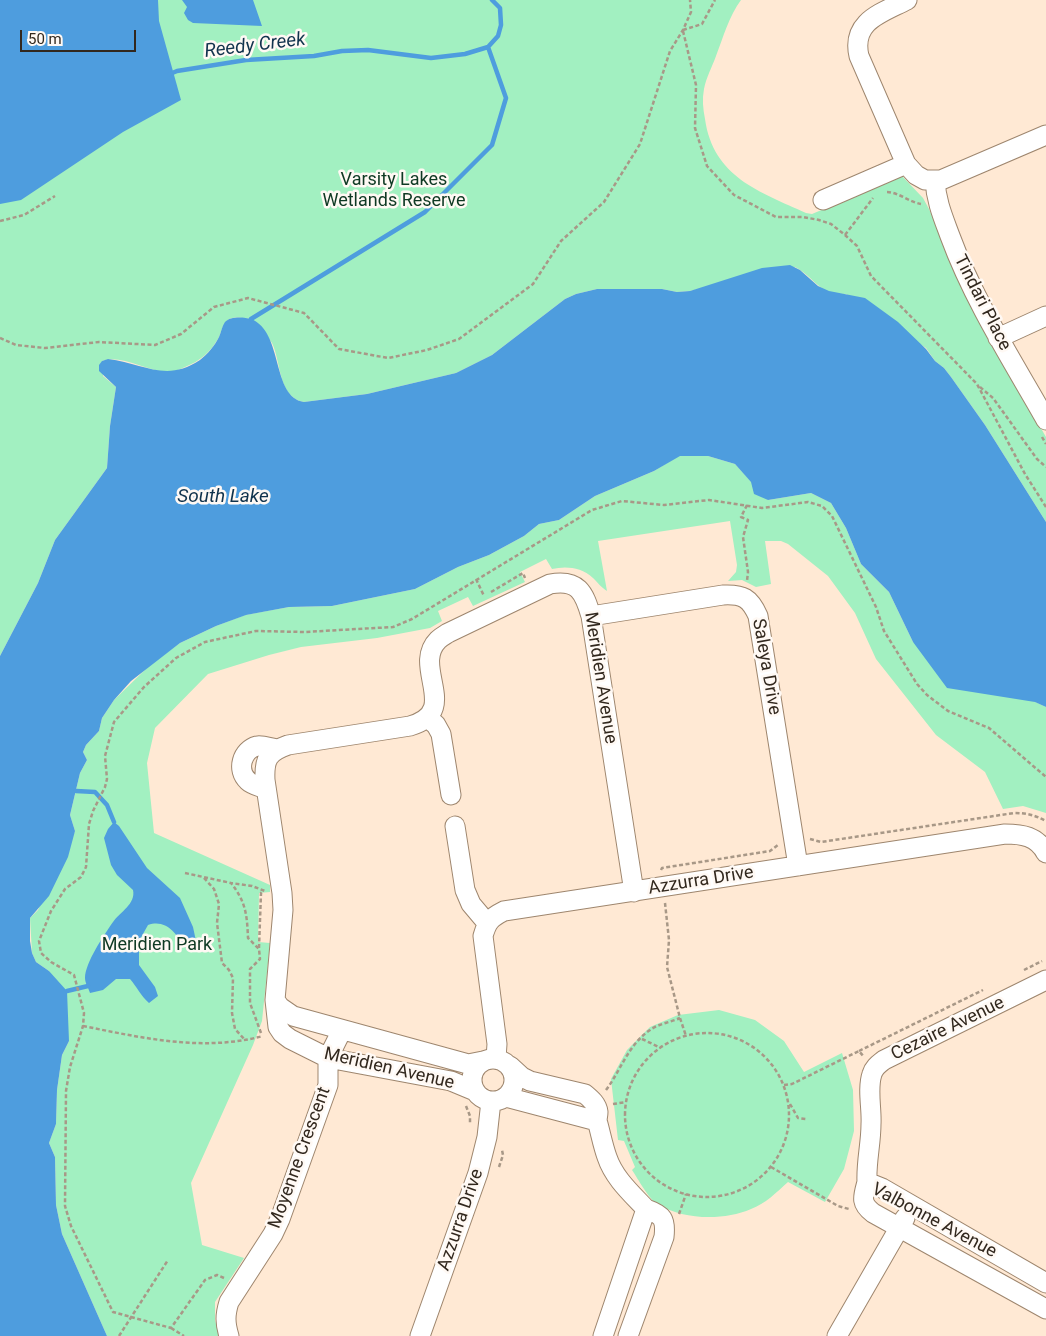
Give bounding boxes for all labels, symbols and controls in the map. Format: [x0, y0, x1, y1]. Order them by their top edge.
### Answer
scale bar [22, 20, 139, 52]
water label: Reedy Creek [203, 28, 307, 64]
text: 50 m [28, 30, 62, 48]
park label: Varsity Lakes Wetlands Reserve [322, 169, 466, 212]
street label: Tindari Place [949, 252, 1015, 354]
water label: South Lake [177, 486, 269, 508]
street label: Meridien Avenue [579, 611, 621, 745]
street label: Saleya Drive [747, 617, 785, 717]
street label: Azzurra Drive [647, 862, 755, 900]
park label: Meridien Park [102, 934, 212, 956]
street label: Cezaire Avenue [888, 992, 1008, 1066]
street label: Meridien Avenue [322, 1044, 456, 1094]
street label: Moyenne Crescent [264, 1084, 336, 1232]
street label: Azzurra Drive [434, 1166, 488, 1274]
street label: Valbonne Avenue [868, 1179, 1000, 1263]

